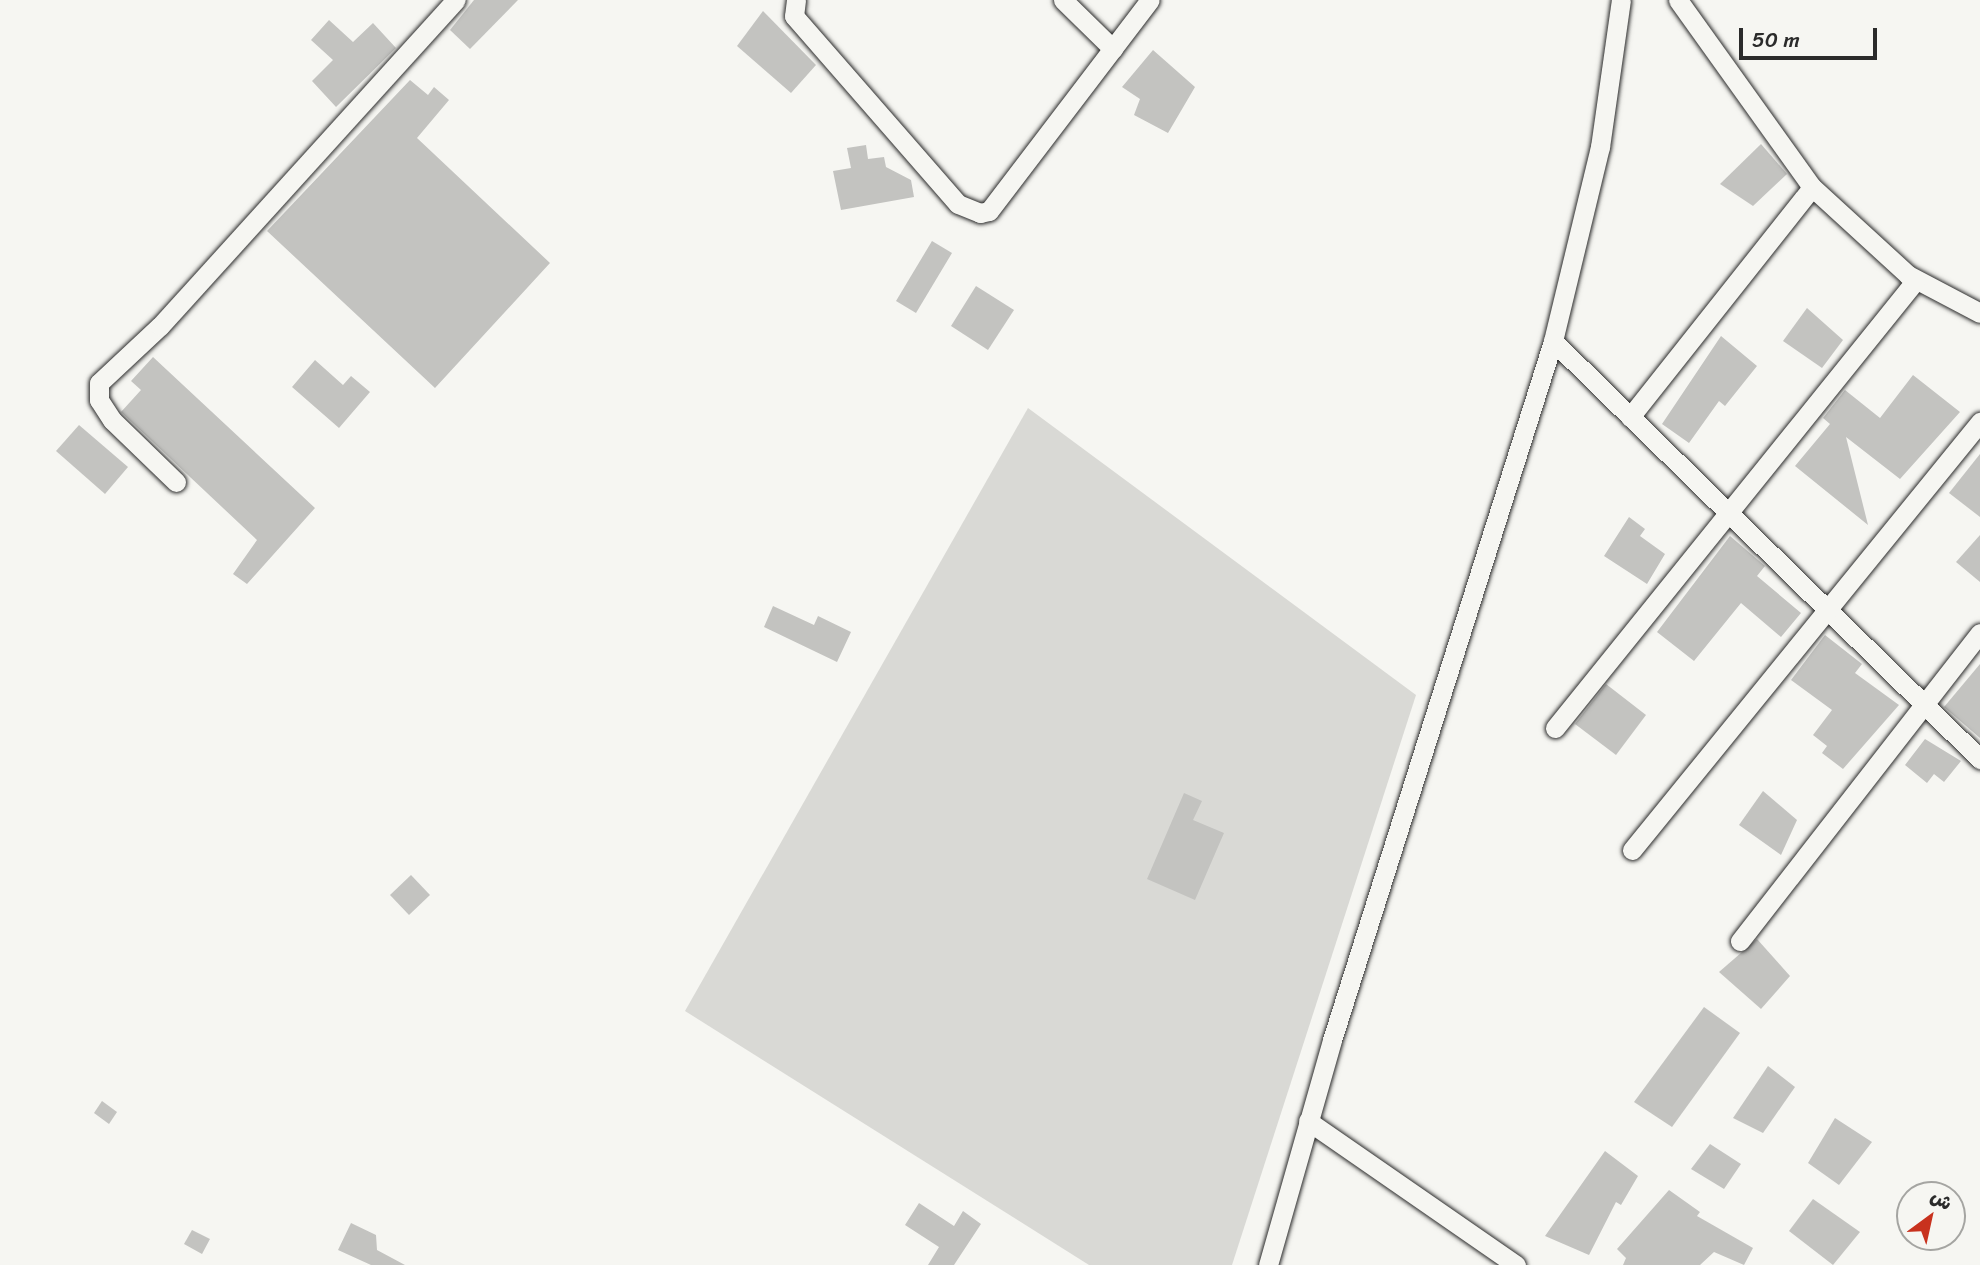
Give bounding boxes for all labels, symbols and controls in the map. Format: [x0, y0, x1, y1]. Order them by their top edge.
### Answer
scale bar [1742, 14, 1880, 58]
text: 50 m [1752, 21, 1800, 59]
text: ش [1924, 1180, 1959, 1219]
north arrow [1896, 1181, 1966, 1251]

